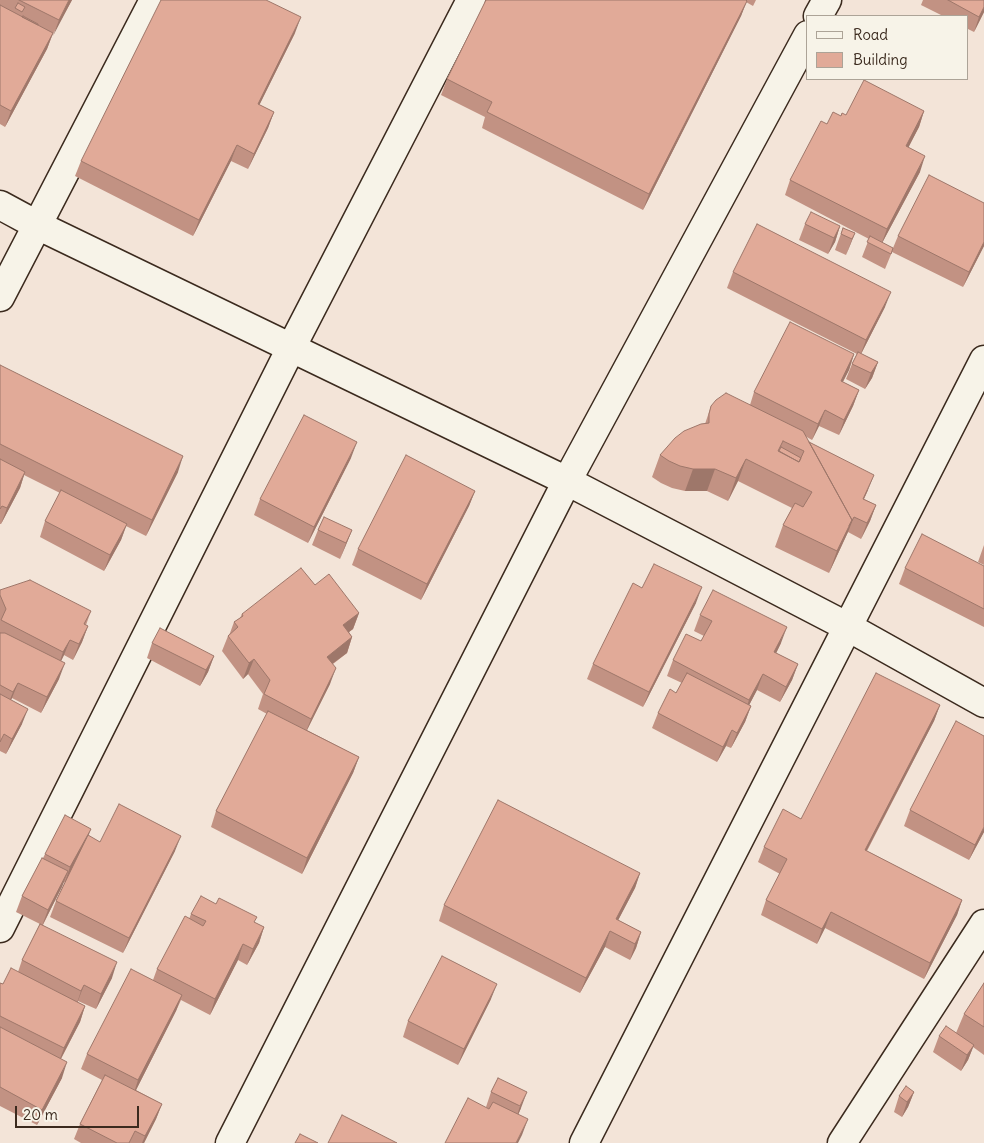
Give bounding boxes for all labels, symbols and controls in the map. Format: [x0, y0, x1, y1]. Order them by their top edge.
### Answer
legend [806, 15, 969, 80]
text: Road [853, 25, 888, 44]
text: Building [853, 50, 908, 69]
scale bar [18, 1096, 141, 1128]
text: 20 m [23, 1105, 58, 1124]

